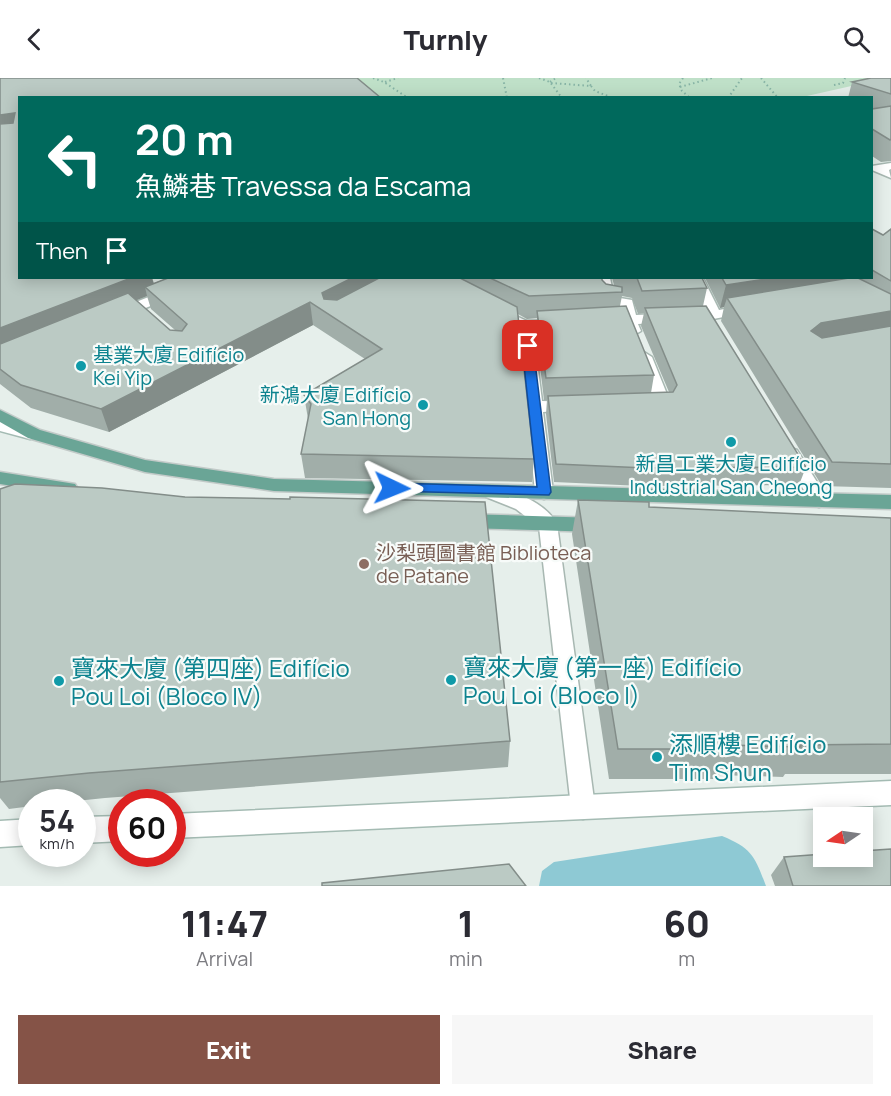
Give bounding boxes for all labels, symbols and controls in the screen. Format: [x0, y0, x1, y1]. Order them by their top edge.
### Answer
text: Turnly [404, 21, 487, 58]
icon: back [18, 23, 51, 56]
icon: search [840, 23, 873, 56]
text: 20 m [135, 110, 234, 168]
icon: left [36, 120, 114, 198]
text: 魚鱗巷 Travessa da Escama [135, 167, 471, 204]
icon: arrive [100, 234, 133, 267]
text: Then [36, 236, 88, 266]
pin [502, 320, 553, 371]
icon: arrive [511, 329, 544, 362]
place label: 基業大廈 Edifício Kei Yip [93, 341, 244, 391]
marker: 基業大廈 Edifício Kei Yip [74, 359, 88, 373]
place label: 新鴻大廈 Edifício San Hong [260, 381, 411, 431]
marker: 新鴻大廈 Edifício San Hong [416, 398, 430, 412]
marker: 新昌工業大廈 Edifício Industrial San Cheong [724, 435, 738, 449]
place label: 新昌工業大廈 Edifício Industrial San Cheong [629, 450, 833, 500]
position arrow [360, 456, 424, 520]
place label: 沙梨頭圖書館 Biblioteca de Patane [376, 539, 591, 589]
marker: 沙梨頭圖書館 Biblioteca de Patane [357, 557, 371, 571]
place label: 寶來大廈 (第一座) Edifício Pou Loi (Bloco I) [463, 650, 742, 711]
place label: 寶來大廈 (第四座) Edifício Pou Loi (Bloco IV) [71, 651, 350, 712]
marker: 寶來大廈 (第一座) Edifício Pou Loi (Bloco I) [444, 673, 458, 687]
marker: 寶來大廈 (第四座) Edifício Pou Loi (Bloco IV) [52, 674, 66, 688]
place label: 添順樓 Edifício Tim Shun [669, 727, 827, 788]
marker: 添順樓 Edifício Tim Shun [650, 750, 664, 764]
speed limit sign: 60 [108, 789, 186, 867]
text: 54 [39, 800, 75, 841]
north arrow [813, 807, 873, 867]
map controls [813, 807, 873, 867]
text: km/h [40, 833, 74, 854]
text: 11:47 [181, 899, 268, 948]
text: 1 [458, 899, 474, 948]
text: 60 [663, 899, 710, 948]
text: Arrival [196, 945, 253, 972]
text: min [449, 945, 483, 972]
text: m [678, 945, 695, 972]
button: Exit [18, 1015, 440, 1084]
button: Share [452, 1015, 873, 1084]

